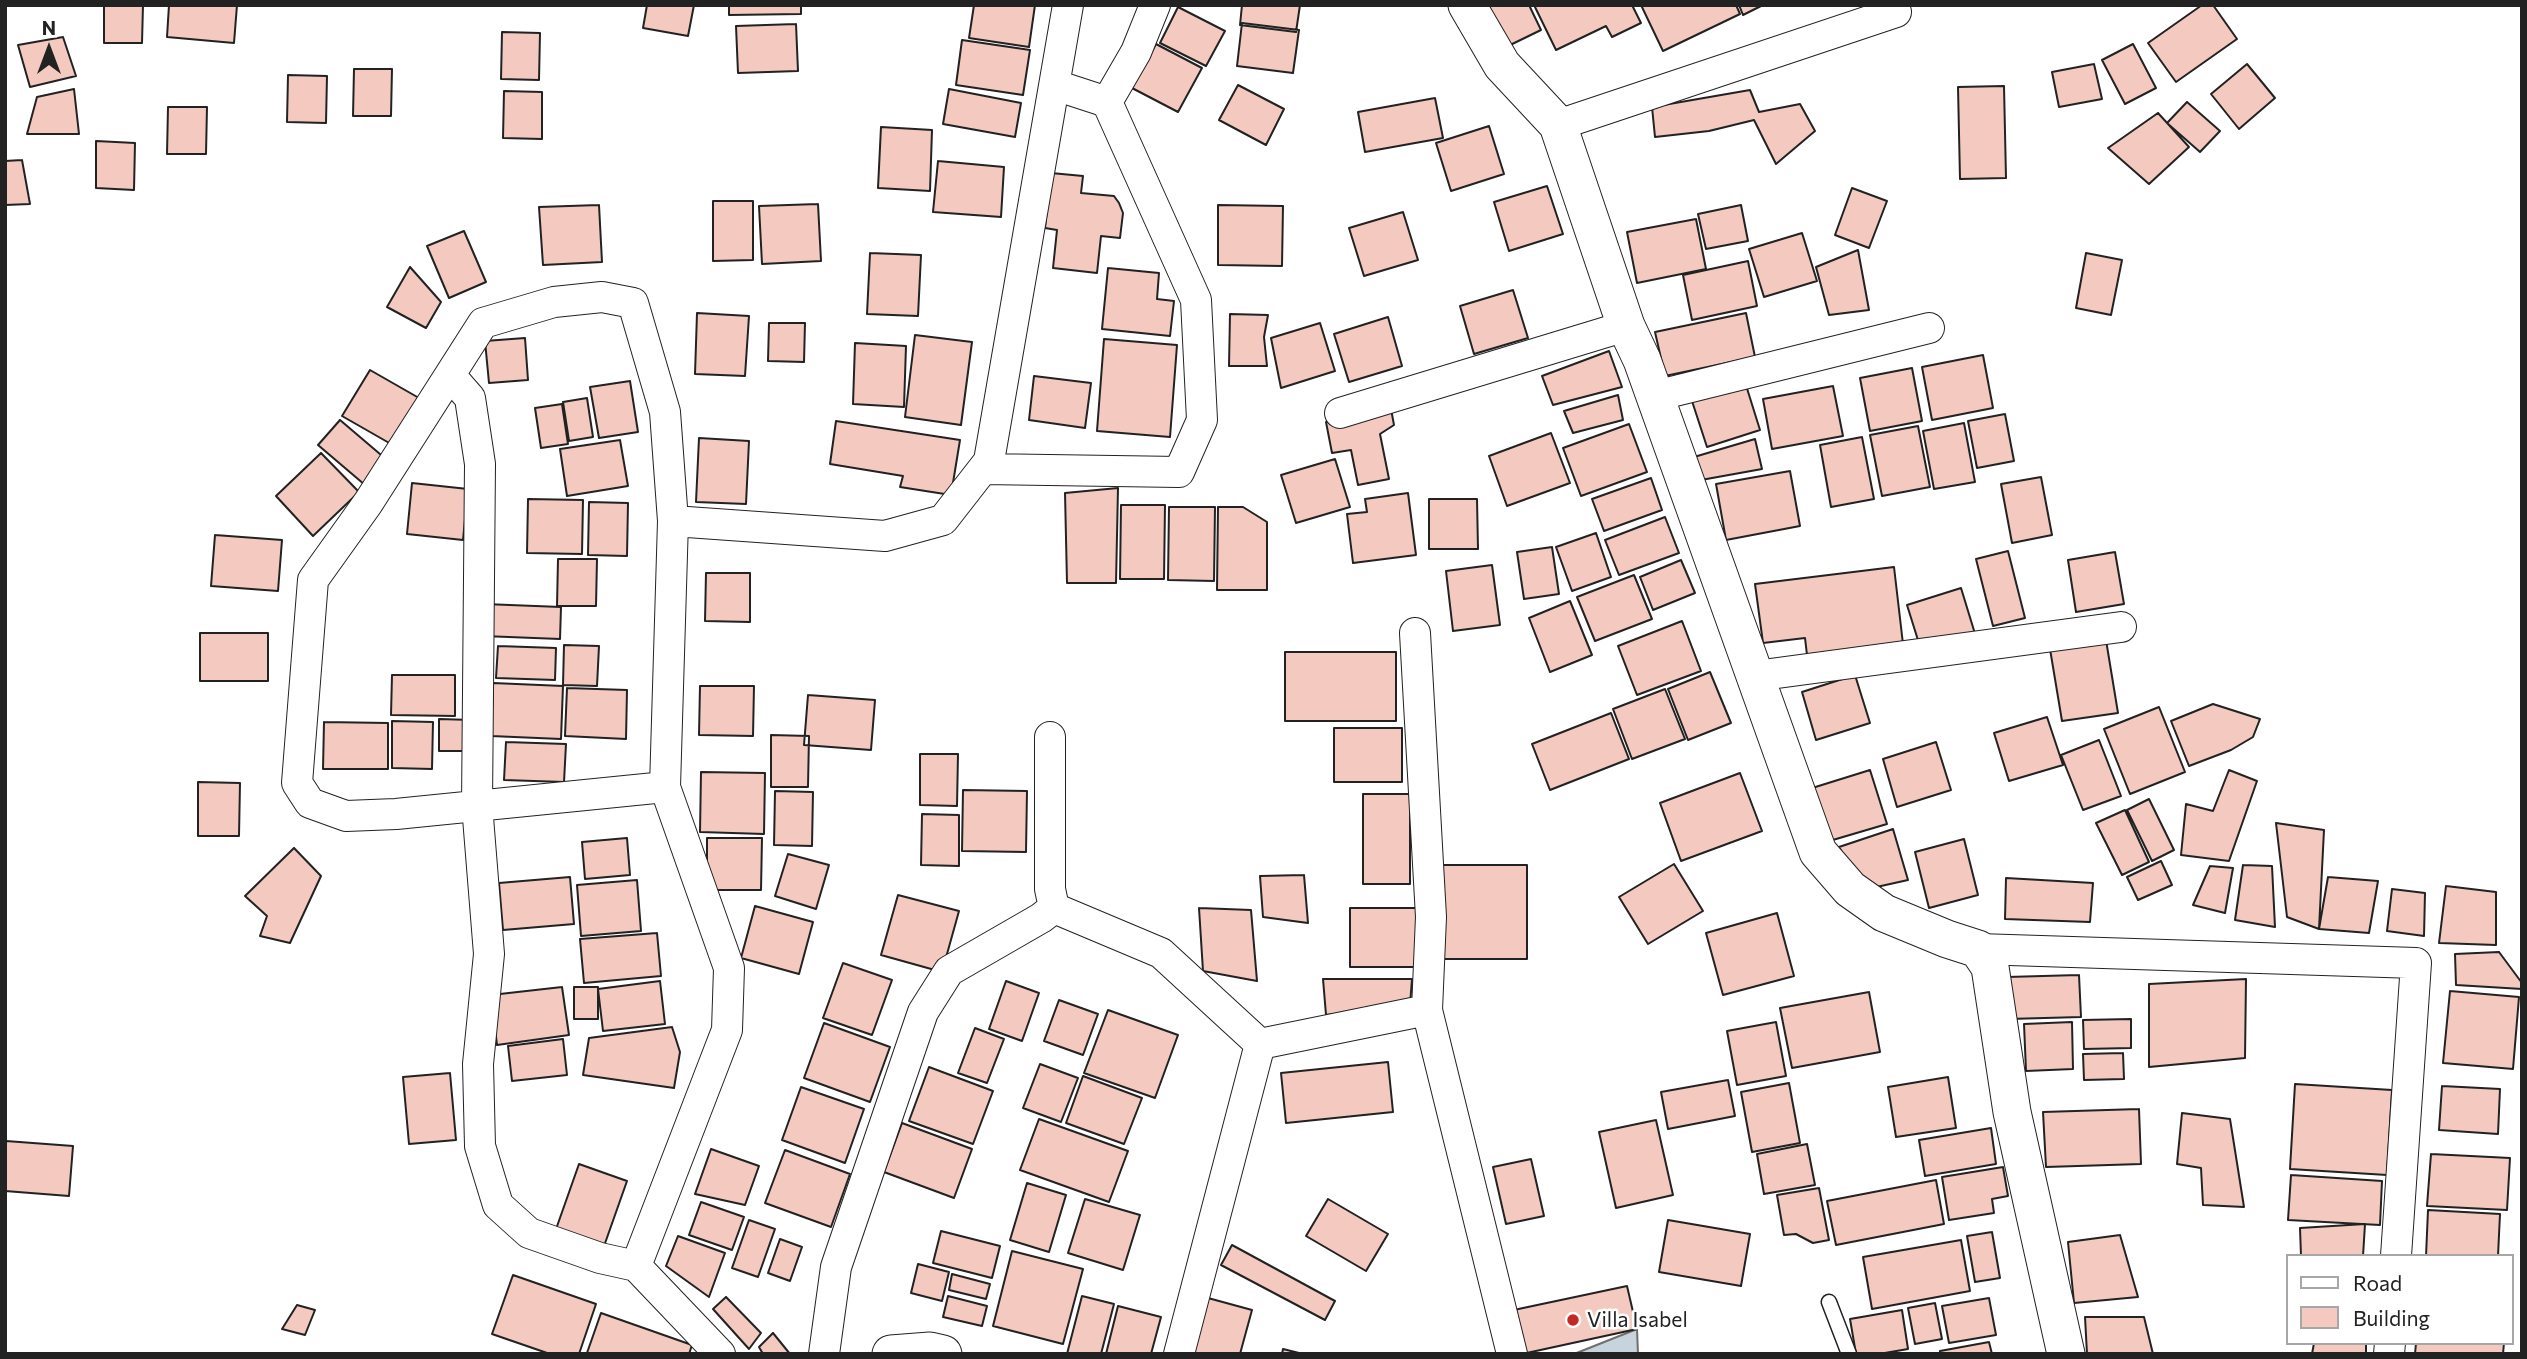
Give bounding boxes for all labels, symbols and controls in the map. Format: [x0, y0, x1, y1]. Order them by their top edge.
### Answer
north arrow [14, 14, 84, 84]
text: N [42, 16, 56, 39]
legend [2286, 1254, 2513, 1345]
text: Road [2353, 1270, 2402, 1295]
text: Building [2353, 1305, 2430, 1330]
place label: Villa Isabel [1587, 1307, 1688, 1333]
marker: Villa Isabel [1565, 1312, 1581, 1328]

